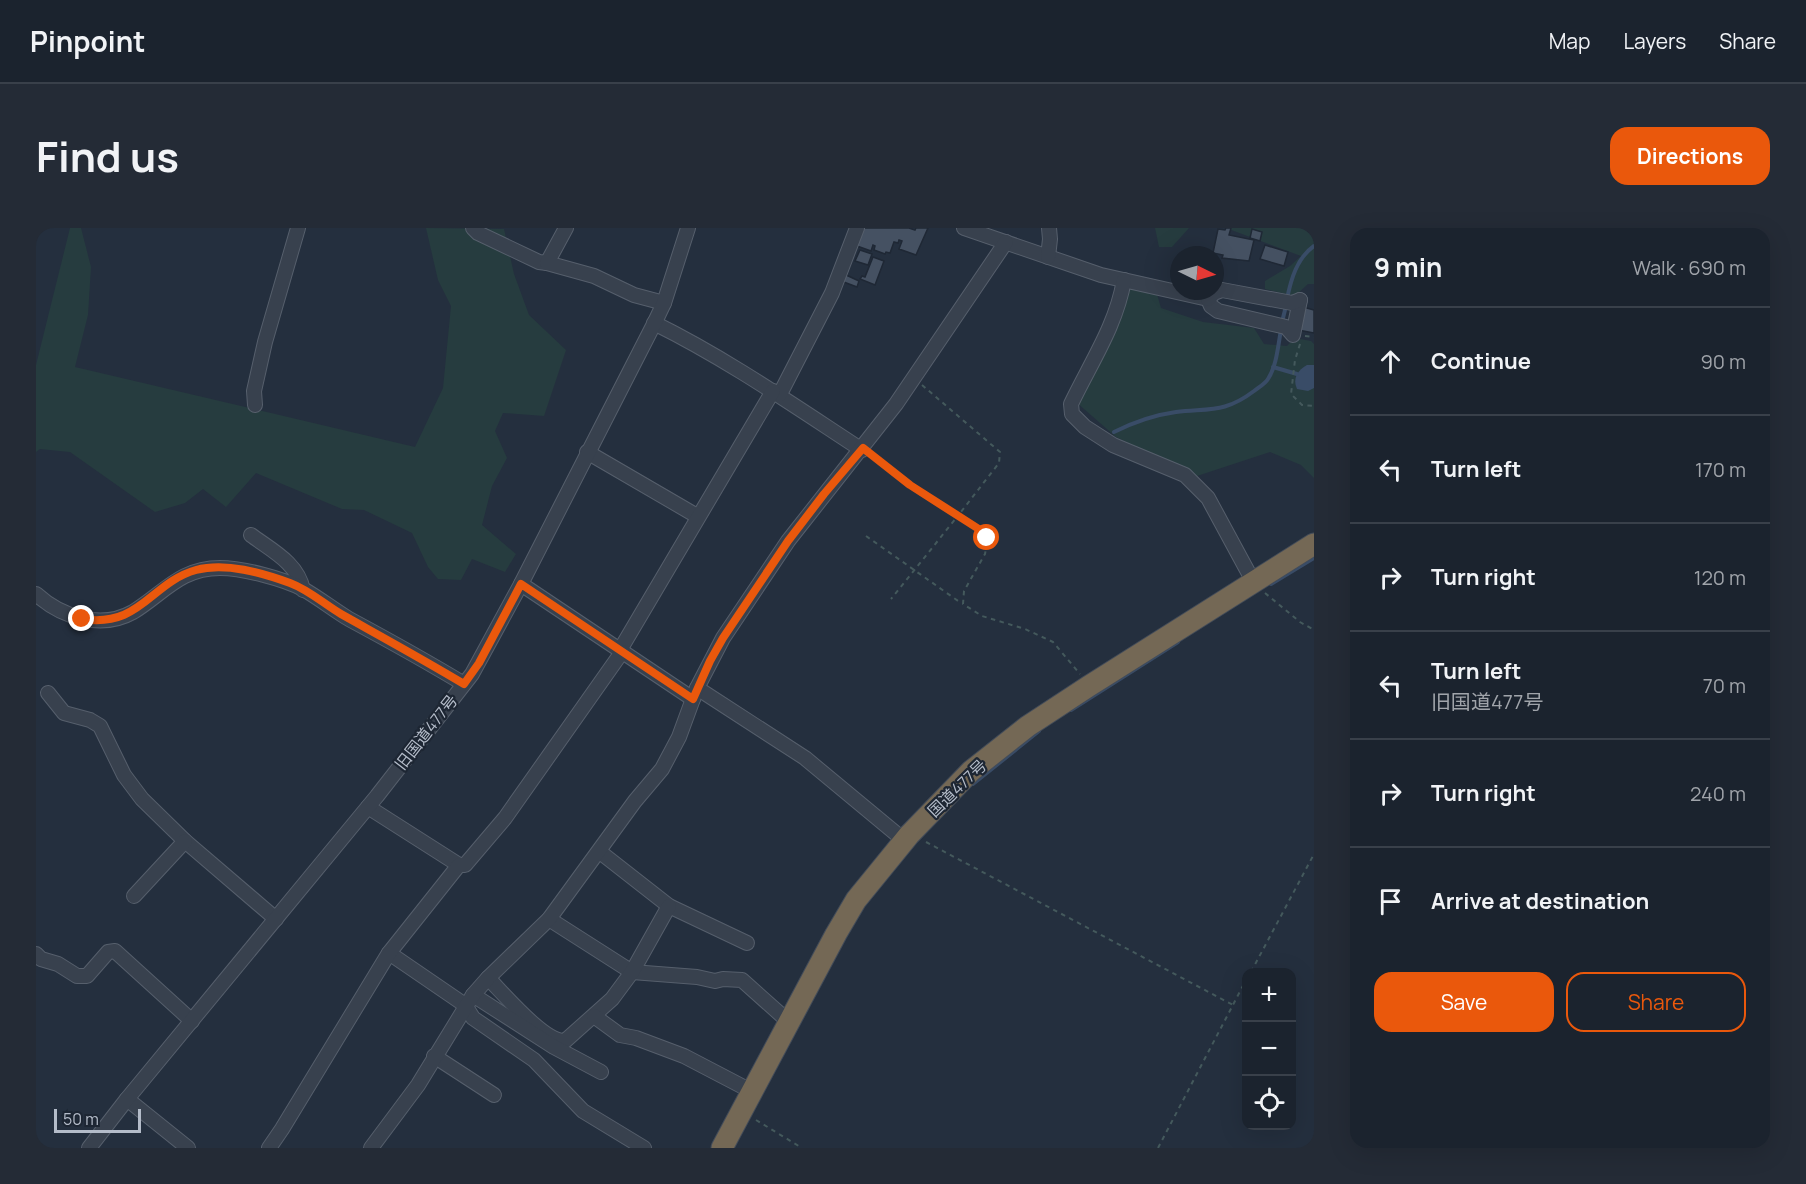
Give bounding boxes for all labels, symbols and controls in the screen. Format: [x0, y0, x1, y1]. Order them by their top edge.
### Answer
text: Pinpoint [30, 22, 145, 60]
text: Map [1549, 27, 1590, 55]
text: Layers [1623, 27, 1686, 55]
text: Share [1719, 27, 1776, 55]
text: Find us [36, 127, 179, 185]
button: Directions [1610, 127, 1770, 185]
north arrow [1170, 246, 1224, 300]
text: 9 min [1374, 249, 1442, 285]
text: Walk · 690 m [1632, 254, 1746, 281]
icon: ahead [1374, 345, 1407, 378]
text: Continue [1431, 346, 1531, 376]
text: 90 m [1700, 348, 1746, 375]
icon: left [1374, 453, 1407, 486]
text: Turn left [1431, 454, 1521, 484]
text: 170 m [1695, 456, 1746, 483]
route start [973, 524, 999, 550]
icon: right [1374, 561, 1407, 594]
text: Turn right [1431, 562, 1536, 592]
text: 120 m [1694, 564, 1746, 591]
route end [68, 605, 94, 631]
text: Turn left [1431, 656, 1521, 686]
icon: left [1374, 669, 1407, 702]
text: 70 m [1703, 672, 1746, 699]
text: 旧国道477号 [1431, 688, 1543, 715]
street label: 旧国道477号 [390, 690, 462, 774]
street label: 国道477号 [923, 754, 991, 822]
icon: right [1374, 777, 1407, 810]
text: Turn right [1431, 778, 1536, 808]
text: 240 m [1690, 780, 1746, 807]
icon: arrive [1374, 885, 1407, 918]
text: Arrive at destination [1431, 886, 1649, 916]
map controls [1242, 968, 1296, 1130]
button: + [1242, 968, 1296, 1022]
button: Save [1374, 972, 1554, 1032]
button: Share [1566, 972, 1746, 1032]
button: − [1242, 1022, 1296, 1076]
button: locate [1242, 1076, 1296, 1130]
scale bar [54, 1106, 141, 1134]
text: 50 m [63, 1108, 99, 1130]

